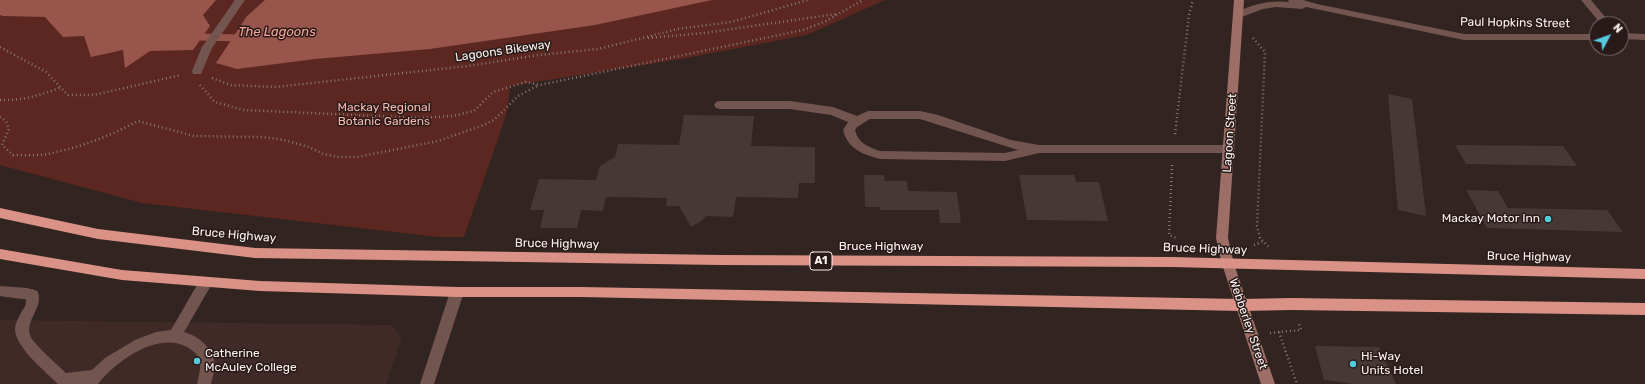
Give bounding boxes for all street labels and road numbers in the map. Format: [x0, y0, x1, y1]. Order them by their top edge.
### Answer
street label: Paul Hopkins Street [1460, 15, 1570, 31]
street label: Lagoons Bikeway [454, 37, 552, 65]
street label: Lagoon Street [1220, 93, 1240, 173]
street label: Bruce Highway [191, 224, 277, 246]
street label: Bruce Highway [515, 236, 599, 252]
street label: Bruce Highway [839, 240, 923, 254]
street label: Bruce Highway [1163, 240, 1247, 258]
street label: Bruce Highway [1487, 249, 1571, 265]
road number: A1 [810, 252, 832, 270]
street label: Webberley Street [1226, 277, 1270, 371]

